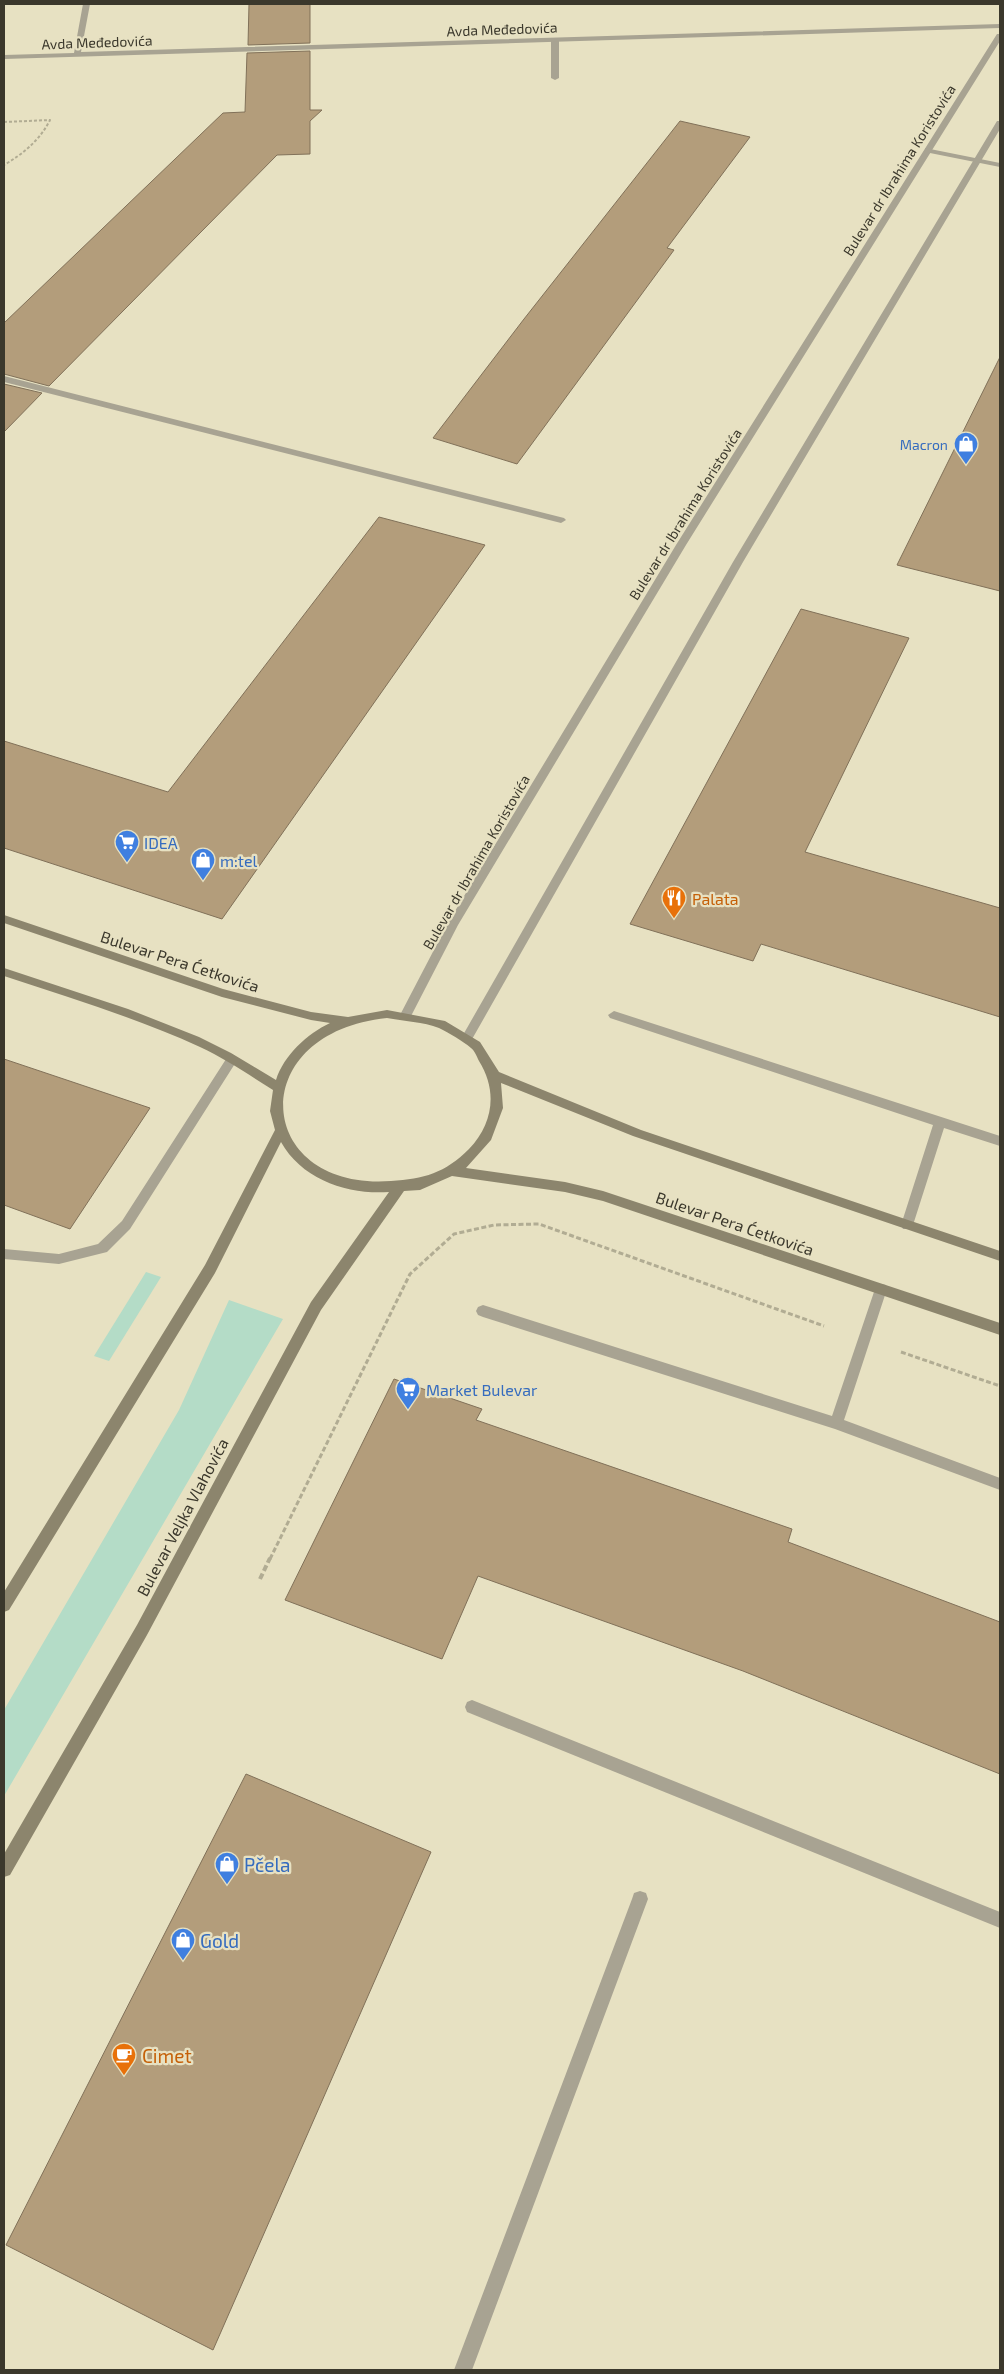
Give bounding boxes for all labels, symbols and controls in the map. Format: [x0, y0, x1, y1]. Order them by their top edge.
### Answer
street label: Avda Međedovića [446, 19, 558, 39]
street label: Avda Međedovića [41, 32, 153, 52]
street label: Bulevar dr Ibrahima Koristovića [839, 81, 959, 259]
street label: Bulevar dr Ibrahima Koristovića [625, 425, 745, 603]
shop icon: Macron [953, 431, 979, 465]
place label: Macron [900, 436, 948, 453]
street label: Bulevar dr Ibrahima Koristovića [419, 772, 533, 952]
supermarket icon: IDEA [114, 829, 140, 863]
place label: IDEA [144, 833, 178, 852]
shop icon: m:tel [190, 847, 216, 881]
place label: m:tel [220, 851, 257, 870]
restaurant icon: Palata [661, 885, 687, 919]
place label: Palata [692, 889, 739, 908]
street label: Bulevar Pera Ćetkovića [98, 926, 262, 996]
street label: Bulevar Pera Ćetkovića [654, 1187, 816, 1259]
supermarket icon: Market Bulevar [395, 1376, 421, 1410]
place label: Market Bulevar [426, 1380, 538, 1399]
street label: Bulevar Veljka Vlahovića [132, 1435, 233, 1600]
shop icon: Pčela [214, 1851, 240, 1885]
place label: Pčela [244, 1853, 291, 1876]
shop icon: Gold [170, 1927, 196, 1961]
place label: Gold [200, 1929, 239, 1952]
cafe icon: Cimet [111, 2042, 137, 2076]
place label: Cimet [142, 2044, 192, 2067]

